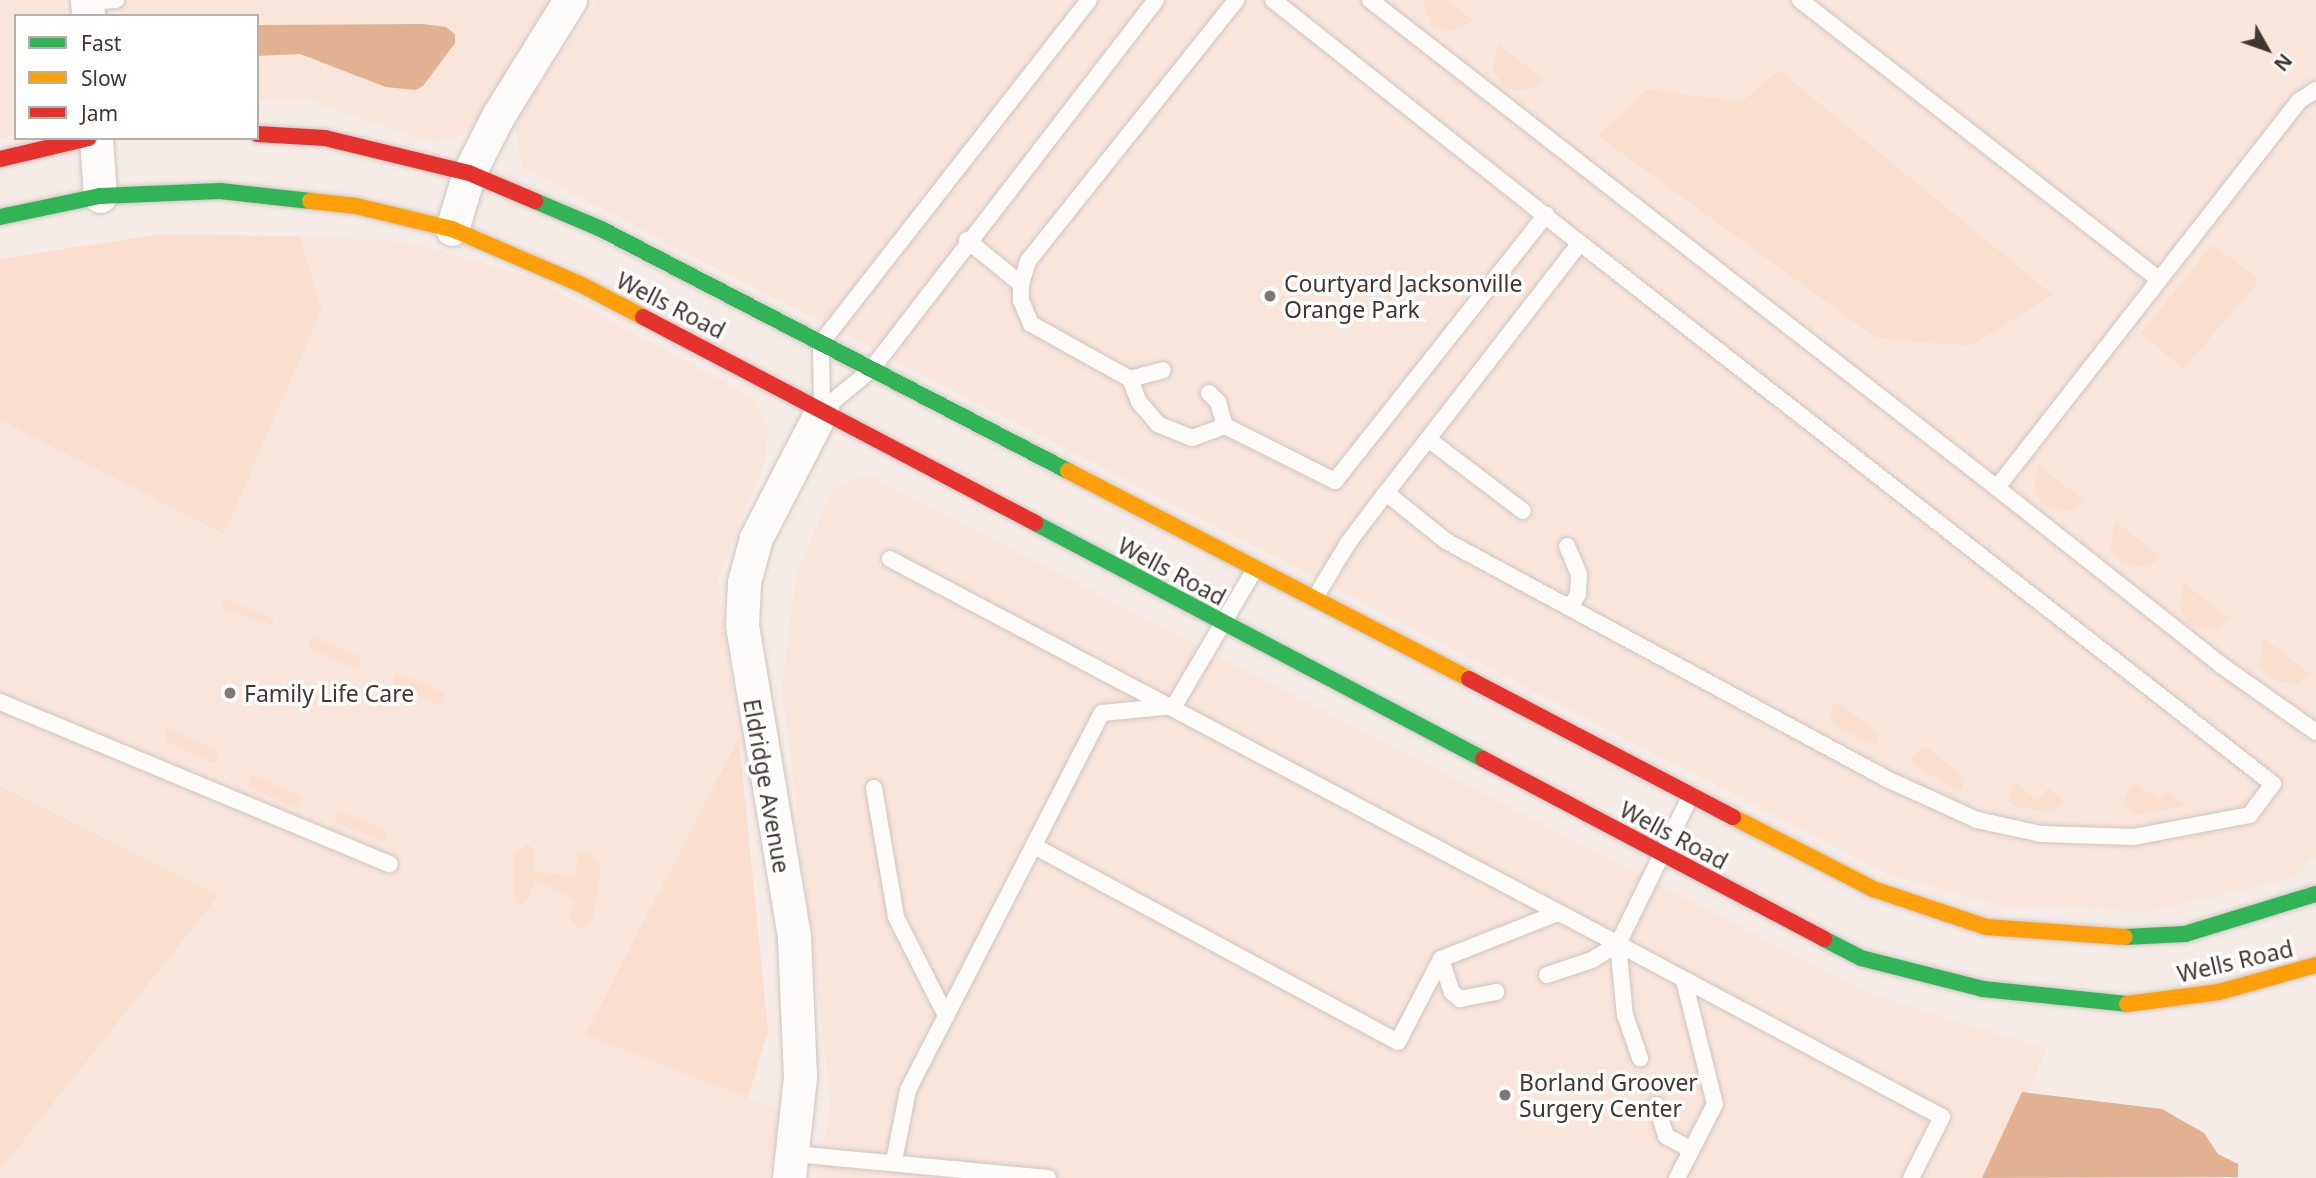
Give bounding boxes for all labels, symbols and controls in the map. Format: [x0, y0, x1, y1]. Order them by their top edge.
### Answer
legend [14, 14, 259, 140]
north arrow [2232, 14, 2302, 84]
text: Fast [81, 29, 121, 57]
text: N [2268, 48, 2298, 77]
text: Slow [81, 64, 127, 92]
text: Jam [81, 99, 118, 127]
street label: Wells Road [612, 266, 730, 344]
place label: Courtyard Jacksonville Orange Park [1284, 269, 1522, 323]
marker: Courtyard Jacksonville Orange Park [1262, 288, 1278, 304]
street label: Wells Road [1113, 531, 1231, 611]
place label: Family Life Care [244, 679, 414, 707]
marker: Family Life Care [222, 685, 238, 701]
street label: Eldridge Avenue [738, 697, 796, 875]
street label: Wells Road [1615, 795, 1733, 875]
street label: Wells Road [2174, 934, 2296, 988]
place label: Borland Groover Surgery Center [1519, 1068, 1698, 1122]
marker: Borland Groover Surgery Center [1497, 1087, 1513, 1103]

